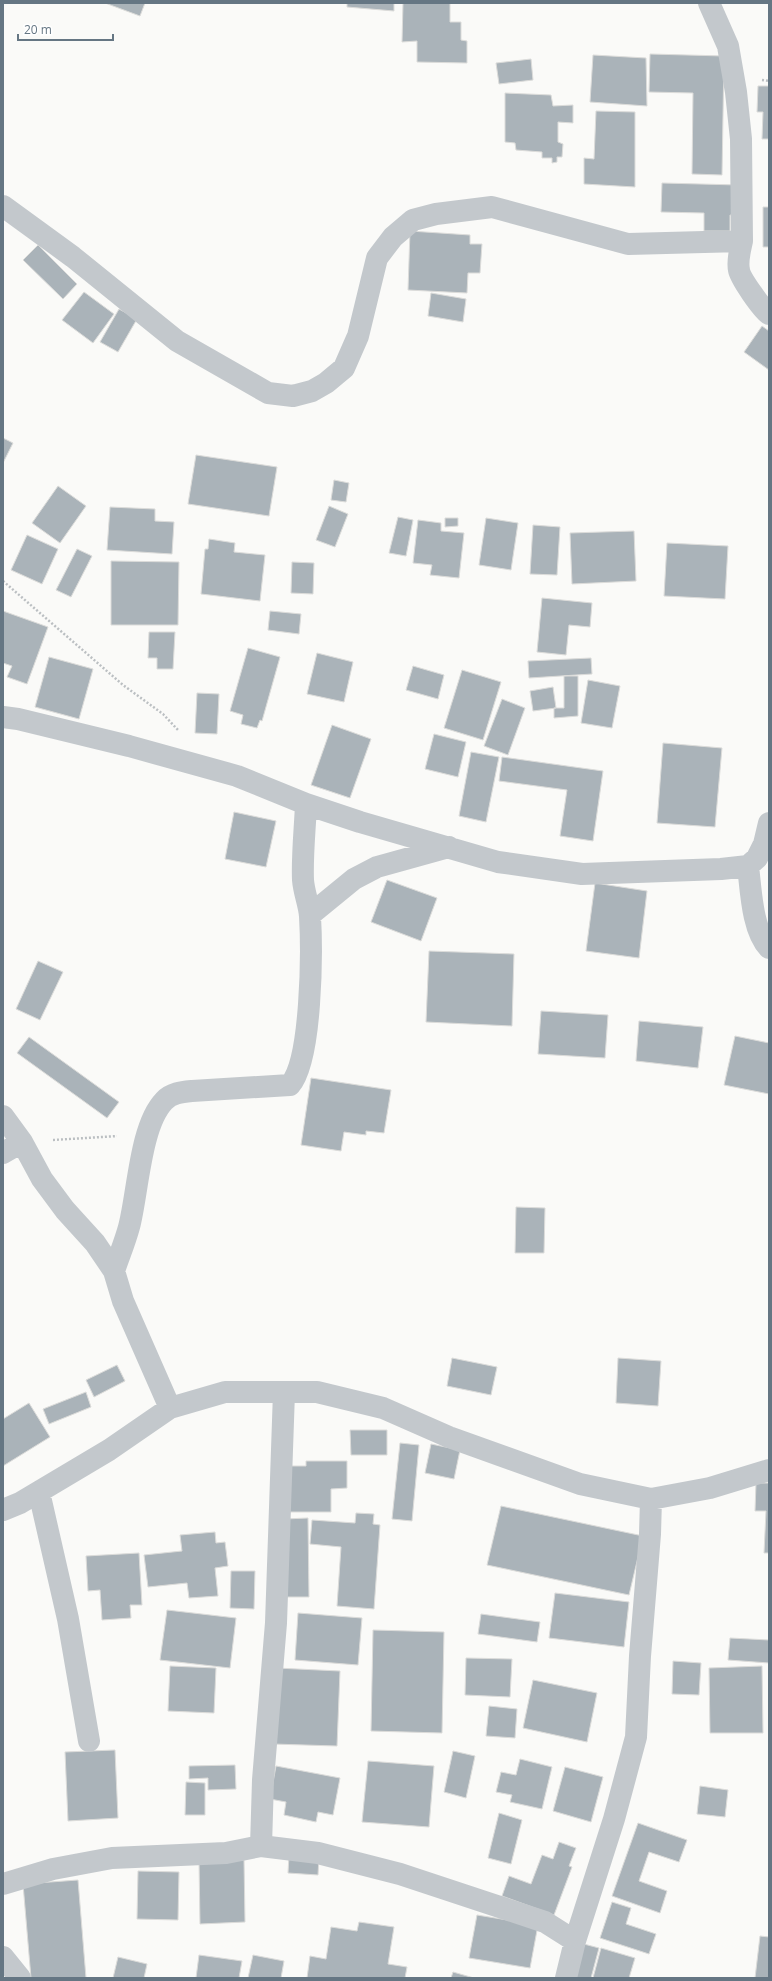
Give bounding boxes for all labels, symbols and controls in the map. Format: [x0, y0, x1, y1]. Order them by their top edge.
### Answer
scale bar [18, 16, 113, 42]
text: 20 m [24, 21, 52, 38]

